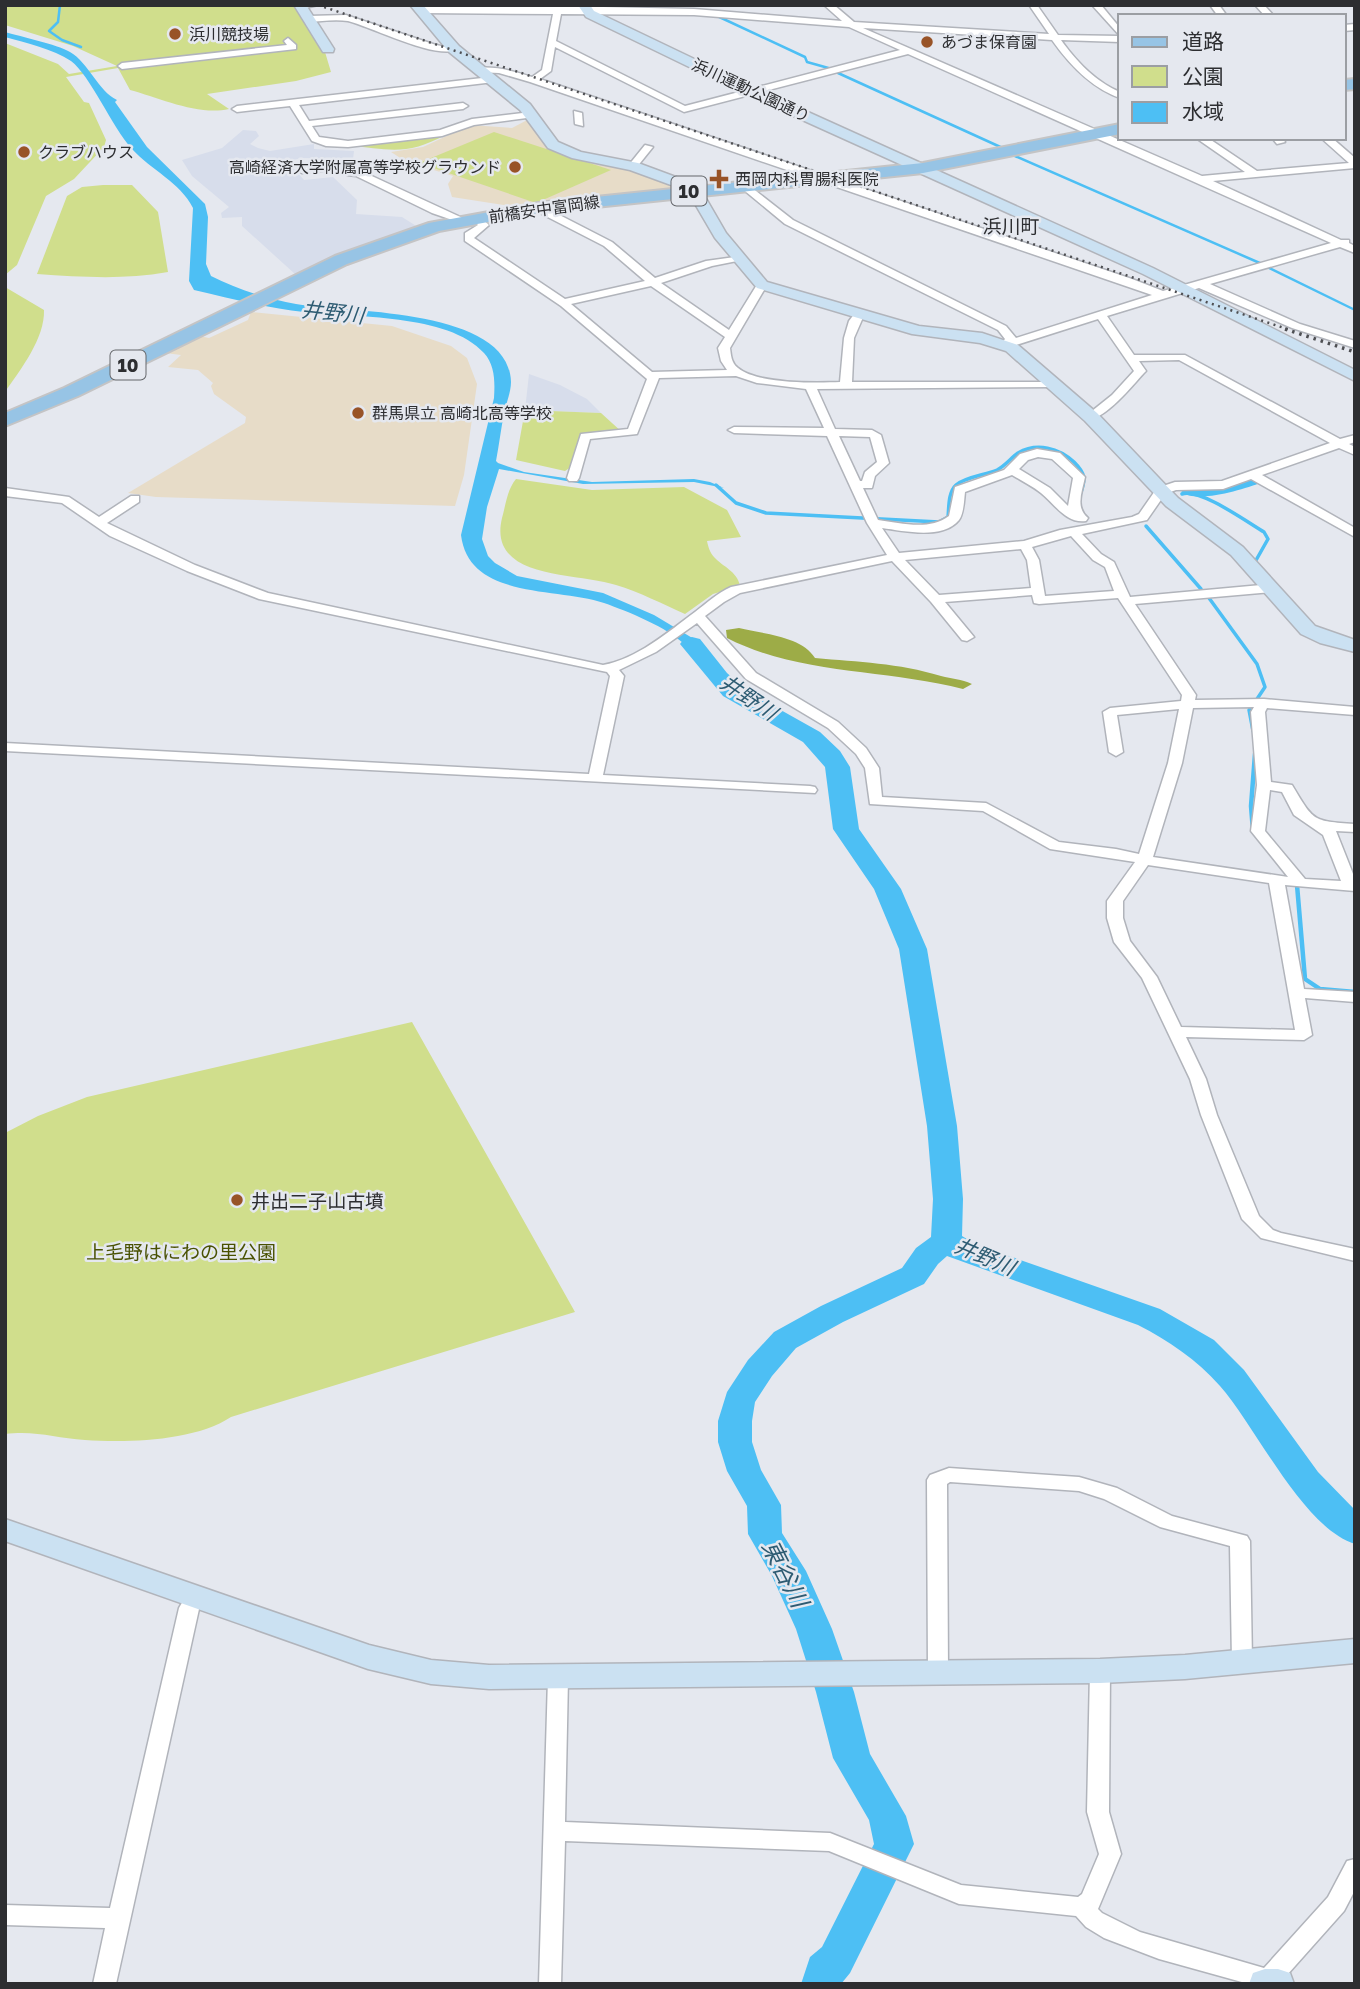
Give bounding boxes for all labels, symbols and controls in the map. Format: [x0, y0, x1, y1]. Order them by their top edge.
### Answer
legend [1118, 14, 1346, 140]
place label: 浜川競技場 [189, 24, 269, 44]
marker: 浜川競技場 [167, 26, 183, 42]
text: 道路 [1182, 28, 1224, 54]
place label: あづま保育園 [941, 32, 1037, 52]
marker: あづま保育園 [919, 34, 935, 50]
street label: 浜川運動公園通り [689, 54, 813, 126]
text: 公園 [1182, 63, 1224, 89]
text: 水域 [1182, 98, 1224, 124]
place label: クラブハウス [38, 142, 134, 162]
marker: クラブハウス [16, 144, 32, 160]
place label: 高崎経済大学附属高等学校グラウンド [229, 157, 501, 177]
marker: 高崎経済大学附属高等学校グラウンド [507, 159, 523, 175]
marker: 西岡内科胃腸科医院 [709, 169, 729, 189]
place label: 西岡内科胃腸科医院 [735, 169, 879, 189]
road number: 10 [672, 176, 706, 206]
street label: 前橋安中富岡線 [487, 191, 601, 227]
district label: 浜川町 [982, 214, 1040, 237]
water label: 井野川 [300, 296, 368, 328]
road number: 10 [110, 351, 146, 380]
place label: 群馬県立 高崎北高等学校 [372, 403, 552, 423]
marker: 群馬県立 高崎北高等学校 [350, 405, 366, 421]
water label: 井野川 [716, 669, 784, 727]
place label: 井出二子山古墳 [251, 1189, 384, 1212]
marker: 井出二子山古墳 [229, 1192, 245, 1208]
water label: 井野川 [951, 1232, 1021, 1281]
park label: 上毛野はにわの里公園 [86, 1240, 276, 1263]
water label: 東谷川 [757, 1534, 817, 1614]

